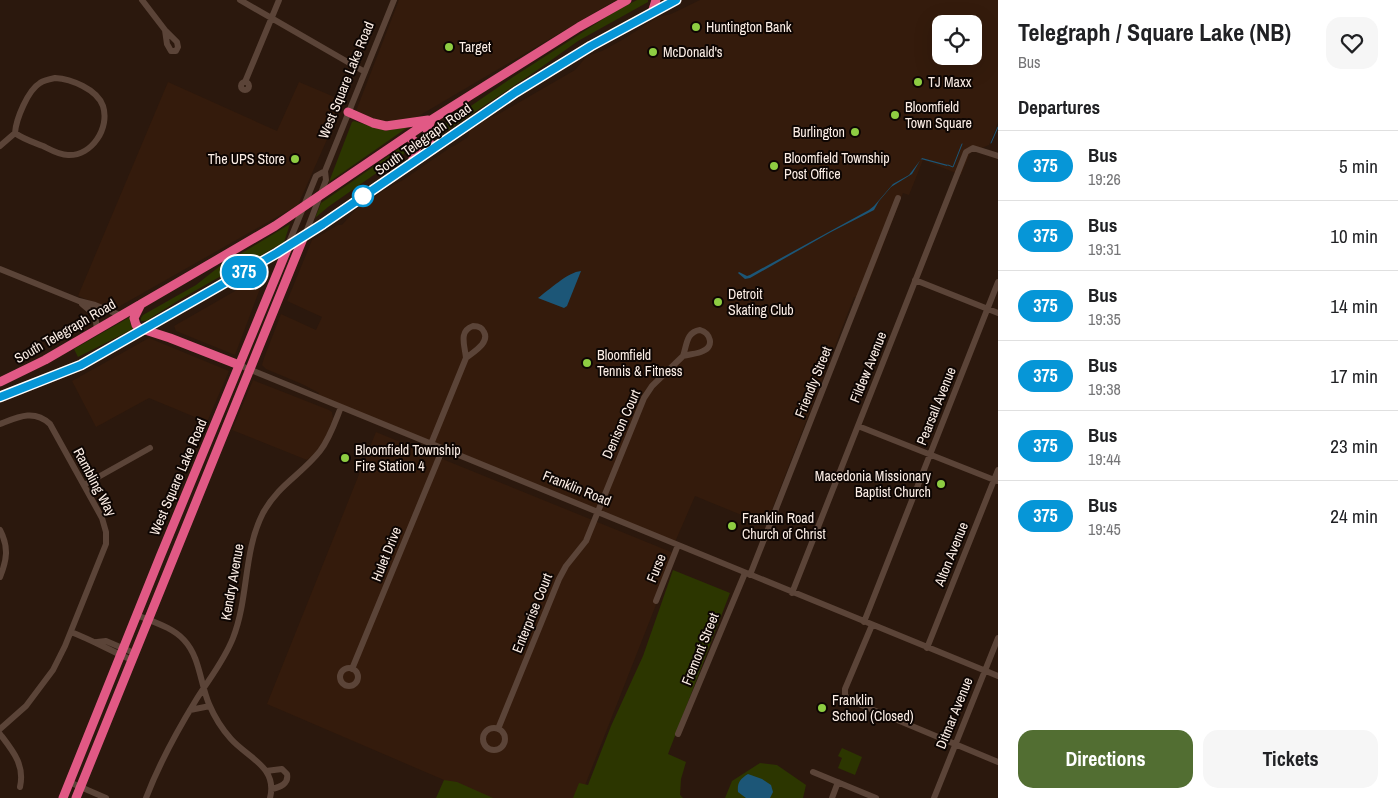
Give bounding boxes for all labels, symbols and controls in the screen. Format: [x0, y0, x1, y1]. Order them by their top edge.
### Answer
map controls [932, 15, 982, 65]
button: locate [932, 15, 982, 65]
text: Telegraph / Square Lake (NB) [1018, 16, 1291, 48]
button: heart [1326, 17, 1378, 69]
place label: Huntington Bank [706, 18, 792, 36]
street label: West Square Lake Road [314, 19, 378, 141]
marker: Huntington Bank [690, 21, 702, 33]
place label: Target [459, 38, 491, 56]
marker: Target [443, 41, 455, 53]
place label: McDonald's [663, 43, 723, 61]
marker: McDonald's [647, 46, 659, 58]
text: Bus [1018, 51, 1041, 73]
place label: TJ Maxx [928, 73, 972, 91]
marker: TJ Maxx [912, 76, 924, 88]
text: Departures [1018, 94, 1100, 120]
place label: Bloomfield Town Square [905, 98, 972, 132]
street label: South Telegraph Road [371, 99, 475, 179]
marker: Bloomfield Town Square [889, 109, 901, 121]
place label: Burlington [793, 123, 845, 141]
marker: Burlington [849, 126, 861, 138]
text: Bus [1088, 142, 1117, 168]
place label: Bloomfield Township Post Office [784, 149, 890, 183]
place label: The UPS Store [208, 150, 285, 168]
marker: The UPS Store [289, 153, 301, 165]
text: 375 [1033, 153, 1058, 178]
text: 5 min [1339, 153, 1378, 179]
marker: Bloomfield Township Post Office [768, 160, 780, 172]
text: 19:26 [1088, 168, 1121, 190]
unlabelled marker [352, 185, 374, 207]
text: Bus [1088, 212, 1117, 238]
text: 375 [1033, 223, 1058, 248]
text: 10 min [1330, 223, 1378, 249]
text: 19:31 [1088, 238, 1121, 260]
line badge: 375 [215, 256, 273, 288]
text: 375 [232, 259, 256, 284]
text: Bus [1088, 282, 1117, 308]
place label: Detroit Skating Club [728, 285, 794, 319]
text: 375 [1033, 293, 1058, 318]
text: 14 min [1330, 293, 1378, 319]
street label: South Telegraph Road [11, 295, 119, 367]
marker: Detroit Skating Club [712, 296, 724, 308]
text: 19:35 [1088, 308, 1121, 330]
street label: Fildew Avenue [846, 329, 890, 405]
street label: Friendly Street [791, 344, 835, 420]
place label: Bloomfield Tennis & Fitness [597, 346, 683, 380]
text: Bus [1088, 352, 1117, 378]
marker: Bloomfield Tennis & Fitness [581, 357, 593, 369]
text: 375 [1033, 363, 1058, 388]
text: 17 min [1330, 363, 1378, 389]
street label: Pearsall Avenue [912, 364, 960, 448]
text: 19:38 [1088, 378, 1121, 400]
street label: Denison Court [598, 387, 644, 461]
street label: West Square Lake Road [145, 416, 211, 538]
text: Bus [1088, 422, 1117, 448]
text: 375 [1033, 433, 1058, 458]
text: 23 min [1330, 433, 1378, 459]
place label: Bloomfield Township Fire Station 4 [355, 441, 461, 475]
street label: Rambling Way [69, 445, 121, 520]
text: 19:44 [1088, 448, 1121, 470]
marker: Bloomfield Township Fire Station 4 [339, 452, 351, 464]
street label: Franklin Road [540, 466, 614, 510]
place label: Macedonia Missionary Baptist Church [815, 467, 931, 501]
marker: Macedonia Missionary Baptist Church [935, 478, 947, 490]
text: Bus [1088, 492, 1117, 518]
text: 375 [1033, 503, 1058, 528]
text: 24 min [1330, 503, 1378, 529]
place label: Franklin Road Church of Christ [742, 509, 826, 543]
text: 19:45 [1088, 518, 1121, 540]
street label: Alton Avenue [930, 519, 972, 590]
marker: Franklin Road Church of Christ [726, 520, 738, 532]
street label: Hulet Drive [367, 524, 405, 584]
street label: Kendry Avenue [216, 542, 248, 622]
street label: Furse [642, 551, 670, 585]
street label: Enterprise Court [508, 571, 556, 655]
street label: Fremont Street [677, 610, 723, 688]
street label: Ditmar Avenue [931, 675, 977, 751]
place label: Franklin School (Closed) [832, 691, 914, 725]
marker: Franklin School (Closed) [816, 702, 828, 714]
button: Directions [1018, 730, 1193, 788]
button: Tickets [1203, 730, 1378, 788]

